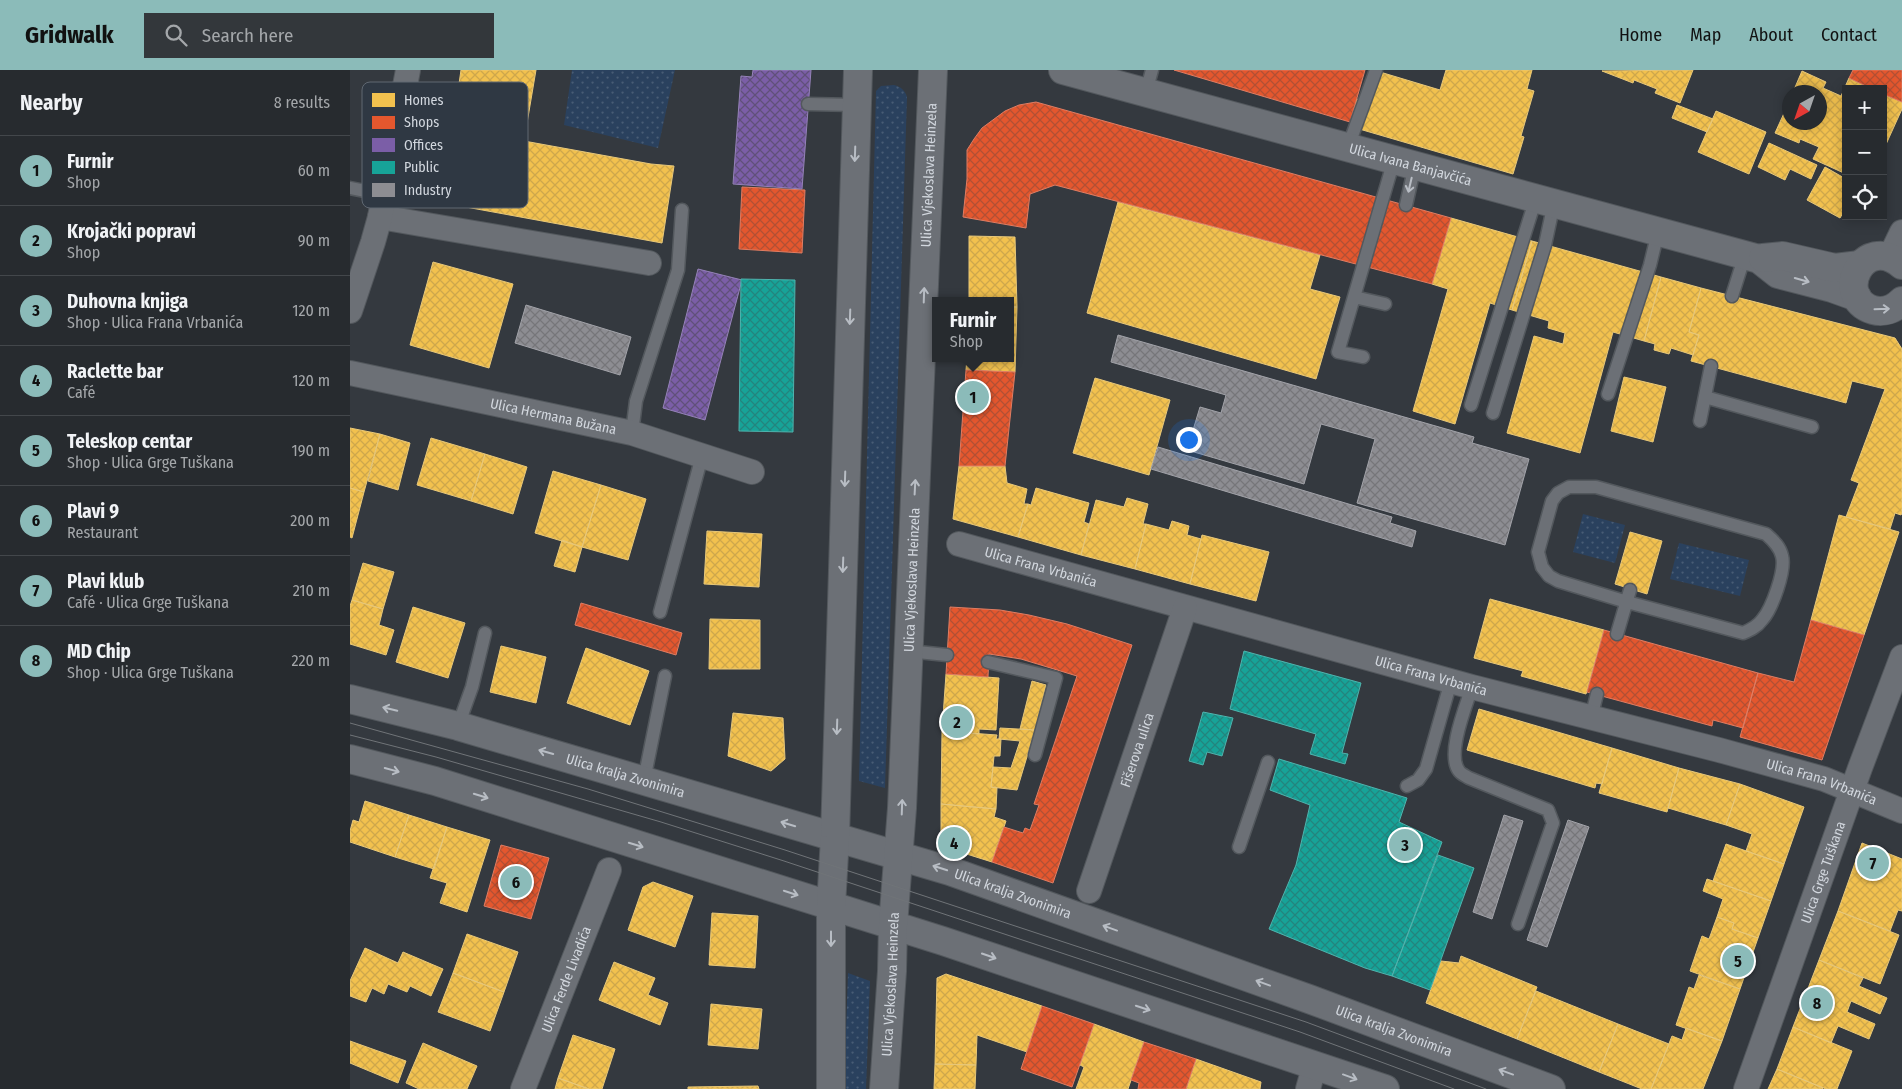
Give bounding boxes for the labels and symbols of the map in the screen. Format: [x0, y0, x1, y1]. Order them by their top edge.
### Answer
legend [362, 82, 528, 208]
north arrow [1782, 85, 1827, 130]
text: Homes [404, 92, 444, 109]
street label: Ulica Vjekoslava Heinzela [918, 103, 941, 248]
text: Shops [404, 114, 439, 131]
text: Offices [404, 137, 443, 154]
street label: Ulica Ivana Banjavčića [1347, 140, 1474, 190]
one-way arrow [850, 146, 860, 162]
text: Public [404, 159, 439, 176]
one-way arrow [1405, 177, 1414, 193]
text: Industry [404, 182, 452, 199]
one-way arrow [1793, 276, 1809, 285]
one-way arrow [919, 288, 928, 304]
one-way arrow [1874, 305, 1890, 314]
one-way arrow [845, 308, 855, 324]
pin: 1 [957, 378, 989, 416]
street label: Ulica Hermana Bužana [489, 395, 618, 438]
your location [1176, 427, 1202, 453]
one-way arrow [841, 471, 850, 487]
one-way arrow [911, 479, 920, 495]
street label: Ulica Vjekoslava Heinzela [901, 507, 924, 652]
street label: Ulica Frana Vrbanića [983, 544, 1099, 591]
one-way arrow [838, 557, 847, 573]
street label: Ulica Frana Vrbanića [1373, 652, 1489, 700]
pin: 2 [941, 703, 973, 741]
one-way arrow [382, 704, 398, 713]
street label: Fišerova ulica [1117, 711, 1158, 789]
one-way arrow [832, 719, 842, 735]
one-way arrow [539, 746, 555, 756]
street label: Ulica kralja Zvonimira [564, 750, 687, 801]
street label: Ulica Frana Vrbanića [1764, 756, 1879, 809]
one-way arrow [384, 766, 400, 775]
one-way arrow [473, 791, 489, 801]
one-way arrow [898, 799, 907, 815]
one-way arrow [780, 818, 796, 828]
street label: Ulica Grge Tuškana [1797, 819, 1849, 926]
pin: 4 [938, 824, 970, 862]
pin: 3 [1389, 826, 1421, 864]
one-way arrow [628, 840, 644, 850]
pin: 7 [1857, 844, 1889, 882]
pin: 6 [500, 863, 532, 901]
one-way arrow [933, 863, 948, 872]
street label: Ulica kralja Zvonimira [952, 865, 1074, 923]
one-way arrow [783, 889, 799, 898]
street label: Ulica Vjekoslava Heinzela [878, 911, 903, 1057]
one-way arrow [1102, 923, 1118, 932]
street label: Ulica Ferde Livadića [538, 924, 595, 1035]
one-way arrow [826, 930, 836, 946]
pin: 5 [1722, 942, 1754, 980]
one-way arrow [981, 952, 997, 962]
one-way arrow [1255, 978, 1271, 987]
pin: 8 [1801, 984, 1833, 1022]
street label: Ulica kralja Zvonimira [1333, 1002, 1455, 1061]
one-way arrow [1135, 1004, 1150, 1013]
one-way arrow [1498, 1067, 1514, 1076]
one-way arrow [1342, 1073, 1357, 1082]

